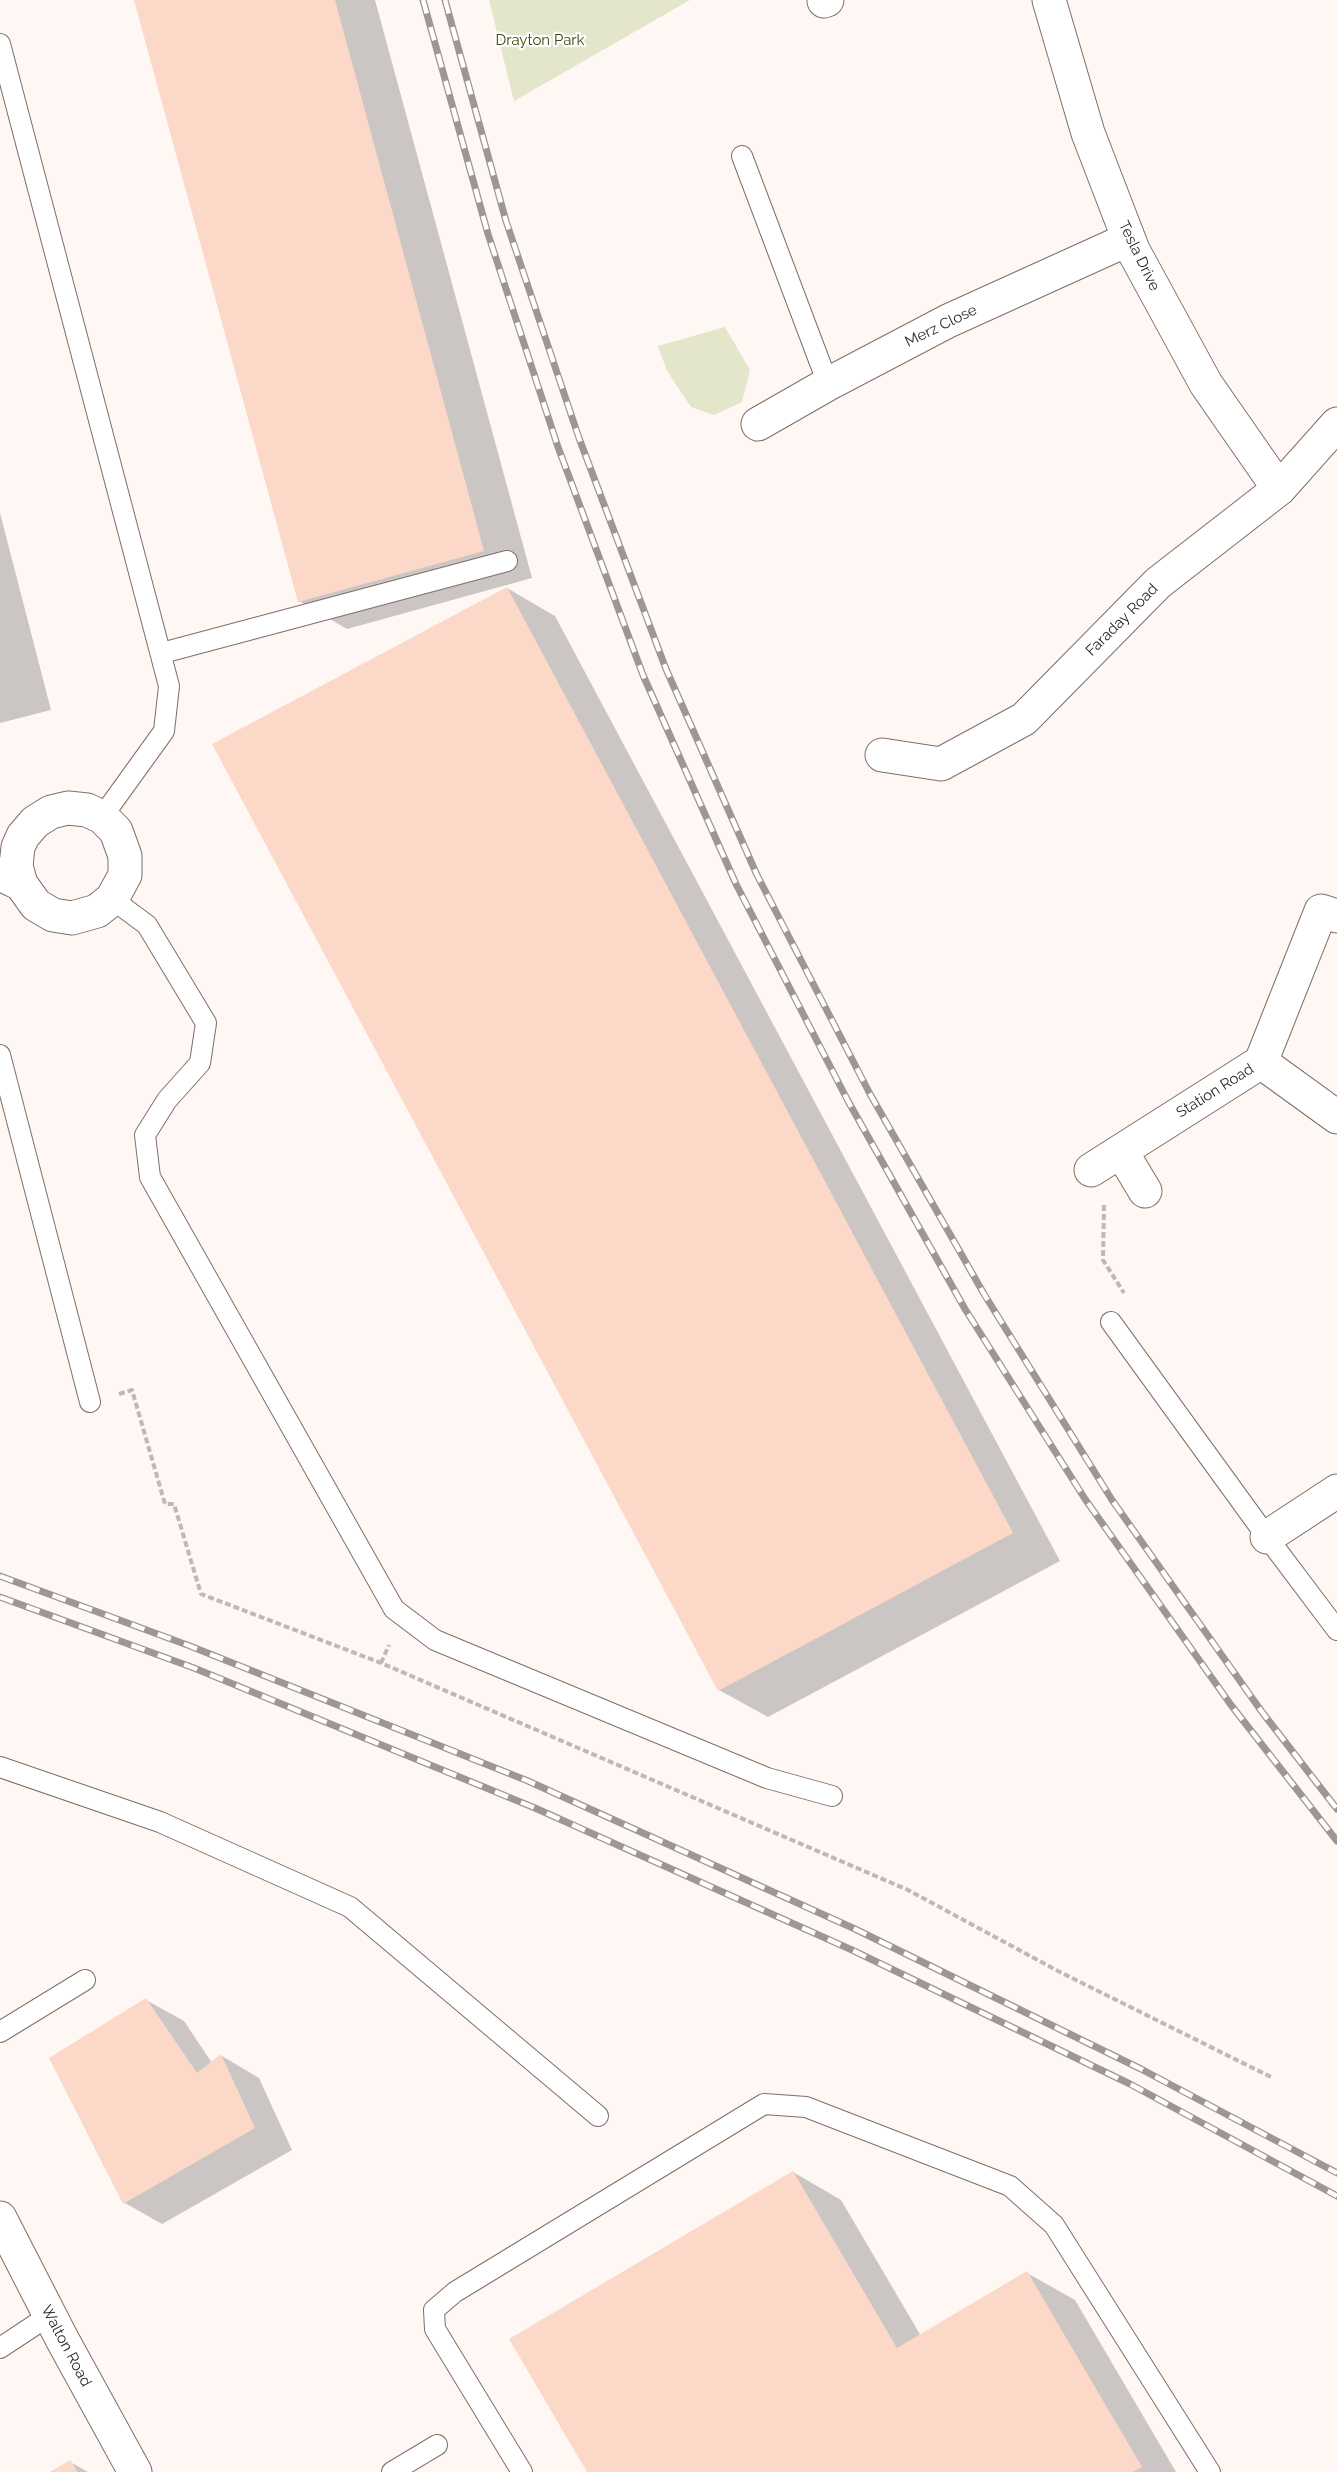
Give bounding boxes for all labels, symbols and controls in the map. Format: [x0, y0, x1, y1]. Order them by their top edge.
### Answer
park label: Drayton Park [495, 31, 585, 49]
street label: Tesla Drive [1114, 218, 1164, 294]
street label: Merz Close [902, 301, 980, 351]
street label: Faraday Road [1082, 580, 1162, 660]
street label: Station Road [1173, 1060, 1257, 1122]
street label: Walton Road [37, 2302, 95, 2390]

